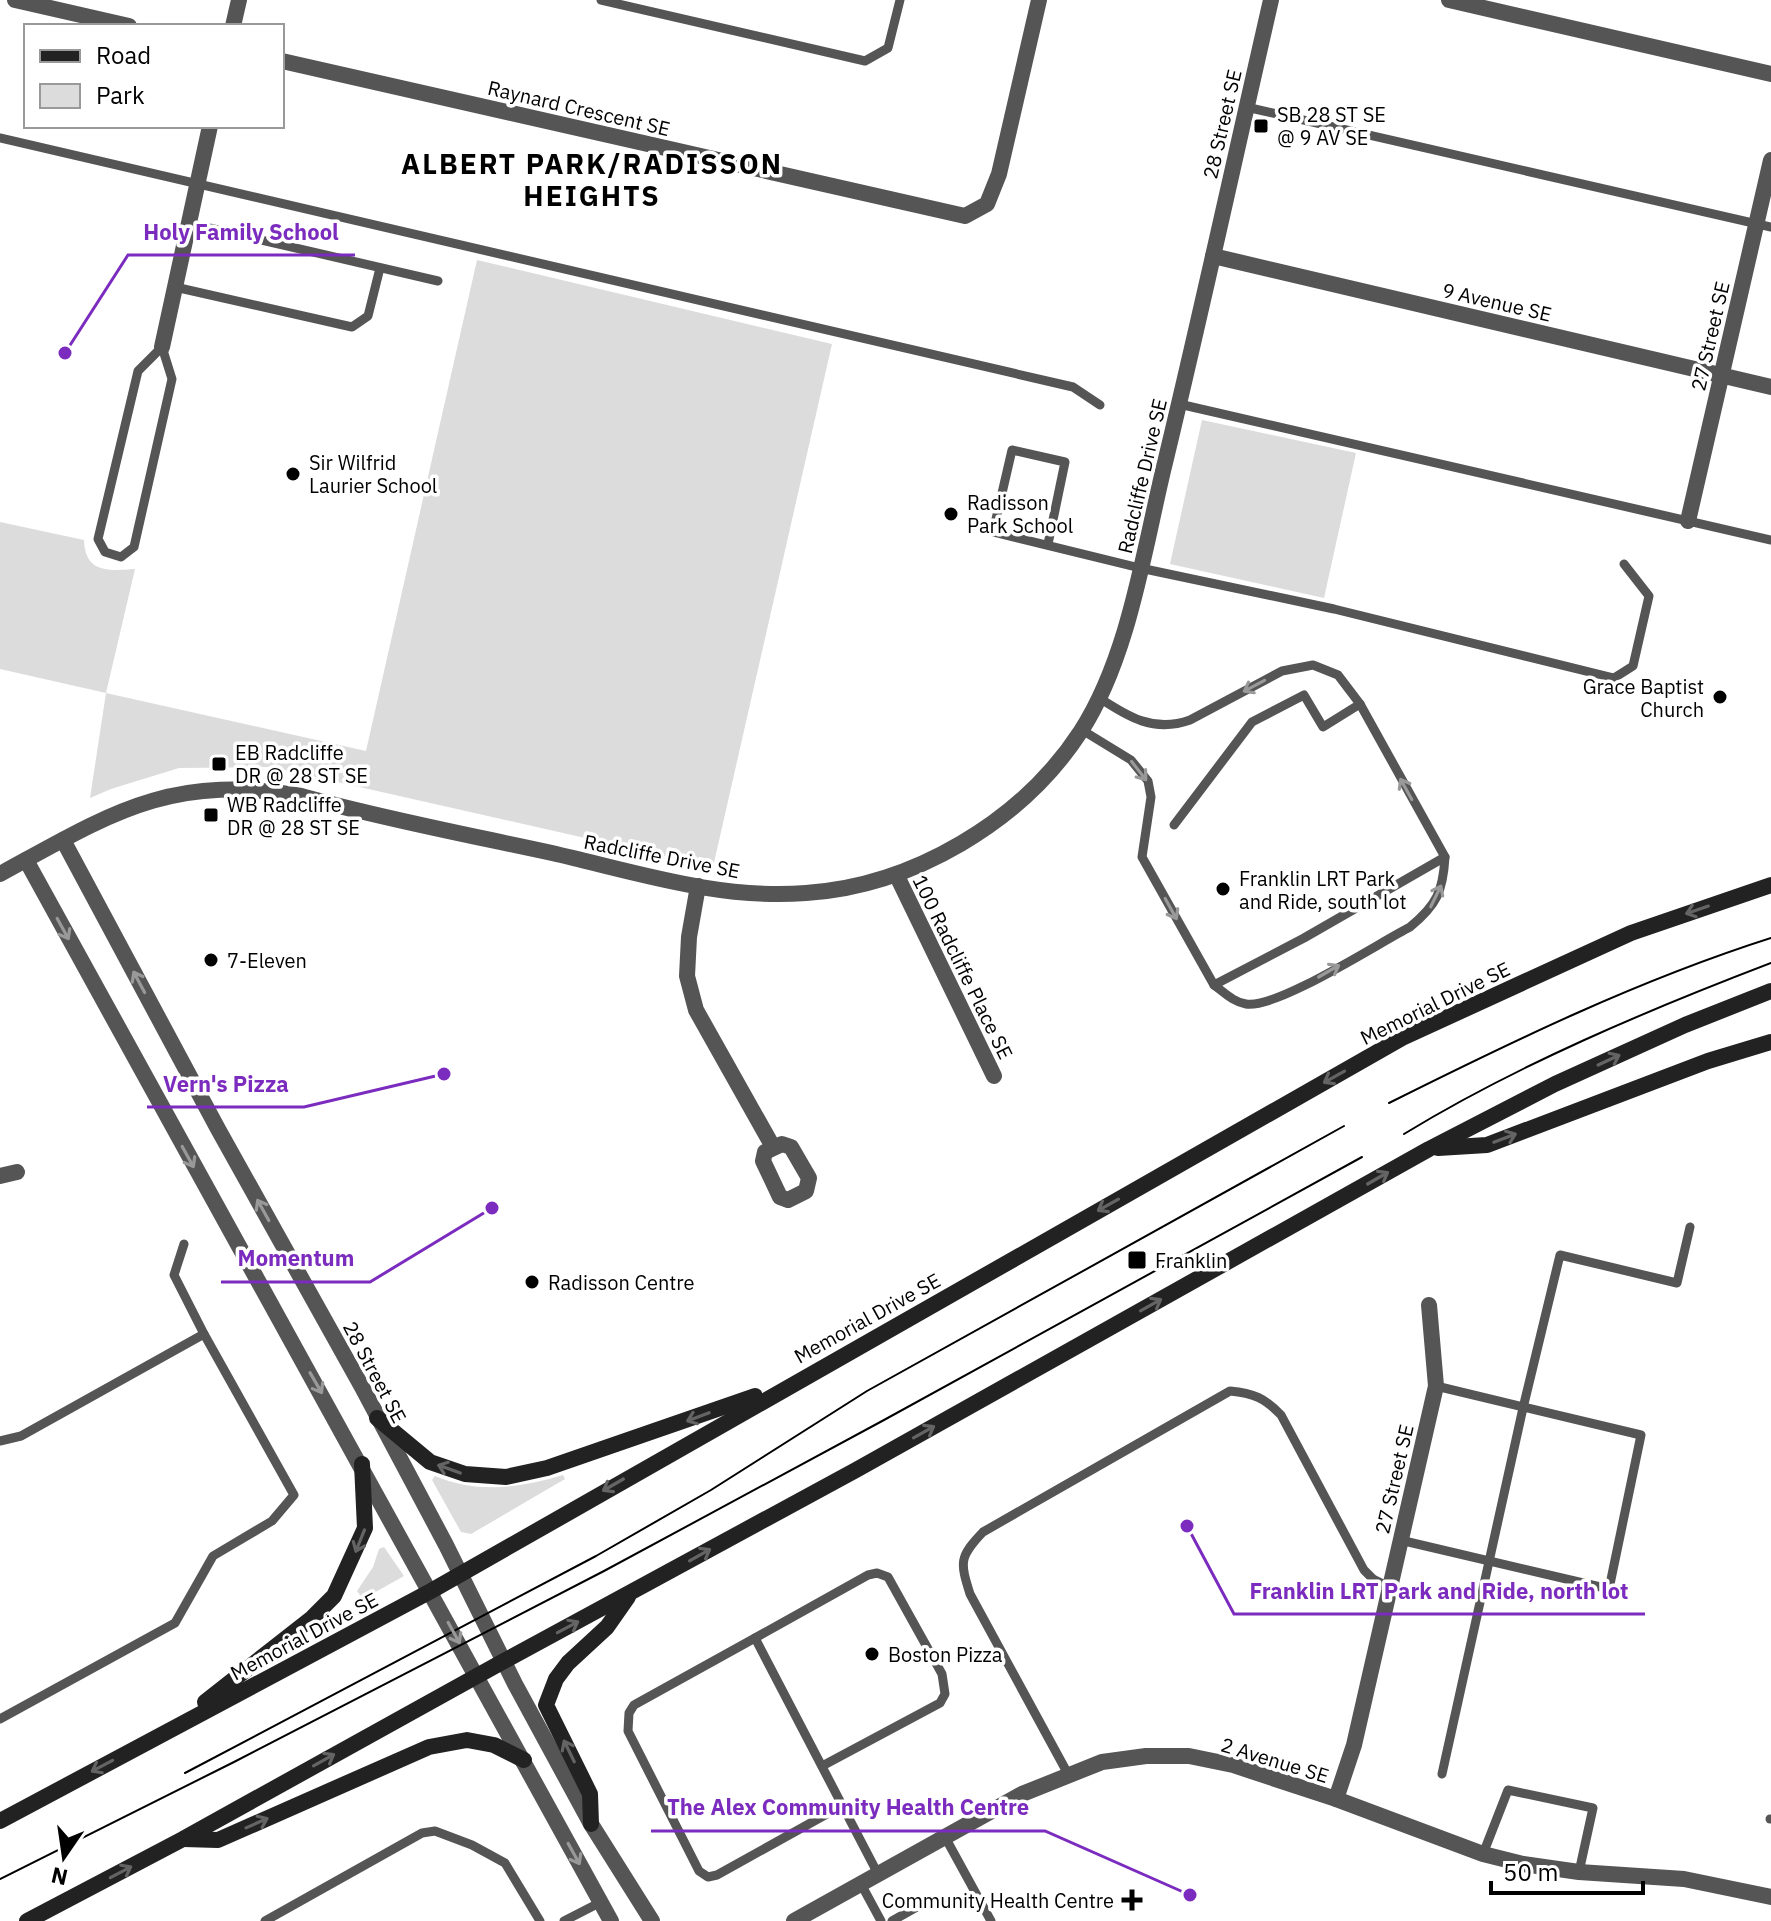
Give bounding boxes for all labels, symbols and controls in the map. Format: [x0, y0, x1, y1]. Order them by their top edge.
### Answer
legend [24, 24, 284, 128]
text: Road [96, 39, 151, 71]
street label: 28 Street SE [1196, 67, 1248, 181]
street label: Raynard Crescent SE [485, 74, 673, 142]
text: Park [96, 79, 145, 111]
place label: SB 28 ST SE @ 9 AV SE [1277, 101, 1386, 151]
marker: SB 28 ST SE @ 9 AV SE [1252, 117, 1270, 135]
district label: ALBERT PARK/RADISSON HEIGHTS [401, 145, 783, 214]
callout: Holy Family School [128, 209, 355, 255]
text: Holy Family School [143, 217, 339, 246]
street label: 9 Avenue SE [1440, 276, 1554, 328]
street label: 27 Street SE [1684, 279, 1736, 393]
street label: Radcliffe Drive SE [1111, 396, 1173, 556]
place label: Sir Wilfrid Laurier School [309, 449, 437, 499]
marker: Sir Wilfrid Laurier School [284, 465, 302, 483]
place label: Radisson Park School [967, 489, 1073, 539]
marker: Radisson Park School [942, 505, 960, 523]
place label: Grace Baptist Church [1583, 673, 1704, 723]
one-way arrow [1242, 679, 1266, 694]
marker: Grace Baptist Church [1711, 688, 1729, 706]
place label: EB Radcliffe DR @ 28 ST SE [235, 739, 368, 789]
marker: EB Radcliffe DR @ 28 ST SE [210, 755, 228, 773]
one-way arrow [1131, 760, 1148, 781]
one-way arrow [1398, 777, 1414, 801]
place label: WB Radcliffe DR @ 28 ST SE [227, 791, 360, 841]
marker: WB Radcliffe DR @ 28 ST SE [202, 806, 220, 824]
street label: Radcliffe Drive SE [582, 828, 742, 884]
place label: Franklin LRT Park and Ride, south lot [1239, 865, 1407, 915]
street label: 100 Radcliffe Place SE [907, 870, 1019, 1064]
marker: Franklin LRT Park and Ride, south lot [1214, 880, 1232, 898]
one-way arrow [1429, 885, 1444, 908]
one-way arrow [1164, 896, 1179, 920]
one-way arrow [1685, 904, 1710, 919]
one-way arrow [56, 917, 72, 940]
place label: 7-Eleven [227, 947, 307, 974]
marker: 7-Eleven [202, 951, 220, 969]
street label: Memorial Drive SE [1356, 955, 1514, 1051]
one-way arrow [1316, 963, 1340, 978]
one-way arrow [131, 971, 147, 994]
one-way arrow [1596, 1051, 1621, 1066]
callout: Vern's Pizza [147, 1061, 304, 1107]
text: Vern's Pizza [163, 1069, 289, 1098]
one-way arrow [1323, 1069, 1346, 1085]
one-way arrow [1492, 1129, 1517, 1144]
one-way arrow [180, 1145, 196, 1168]
one-way arrow [1365, 1170, 1389, 1185]
one-way arrow [1097, 1197, 1120, 1213]
one-way arrow [255, 1199, 270, 1223]
callout: Momentum [221, 1236, 370, 1282]
text: Momentum [238, 1243, 354, 1272]
place label: Franklin [1155, 1247, 1227, 1274]
marker: Franklin [1126, 1249, 1148, 1271]
street label: Memorial Drive SE [789, 1267, 945, 1369]
place label: Radisson Centre [548, 1269, 695, 1296]
marker: Radisson Centre [523, 1273, 541, 1291]
one-way arrow [1139, 1297, 1162, 1313]
street label: 28 Street SE [337, 1316, 413, 1428]
one-way arrow [309, 1371, 324, 1395]
one-way arrow [686, 1411, 711, 1425]
street label: 27 Street SE [1368, 1422, 1420, 1536]
one-way arrow [912, 1424, 935, 1440]
one-way arrow [436, 1460, 461, 1475]
one-way arrow [602, 1478, 625, 1494]
one-way arrow [352, 1528, 366, 1553]
one-way arrow [688, 1547, 711, 1563]
callout: Franklin LRT Park and Ride, north lot [1234, 1568, 1645, 1614]
text: Franklin LRT Park and Ride, north lot [1249, 1576, 1629, 1605]
street label: Memorial Drive SE [225, 1586, 383, 1686]
one-way arrow [555, 1618, 579, 1634]
one-way arrow [446, 1621, 462, 1644]
place label: Boston Pizza [888, 1641, 1003, 1668]
marker: Boston Pizza [863, 1645, 881, 1663]
street label: 2 Avenue SE [1218, 1731, 1332, 1789]
one-way arrow [561, 1739, 576, 1763]
one-way arrow [312, 1752, 336, 1768]
one-way arrow [90, 1759, 114, 1774]
callout: The Alex Community Health Centre [651, 1785, 1045, 1831]
text: The Alex Community Health Centre [667, 1792, 1029, 1821]
one-way arrow [244, 1815, 269, 1830]
north arrow [24, 1817, 104, 1897]
one-way arrow [567, 1841, 583, 1865]
scale bar [1491, 1845, 1643, 1895]
text: 50 m [1503, 1856, 1558, 1888]
text: N [48, 1861, 70, 1893]
one-way arrow [109, 1863, 132, 1879]
place label: Community Health Centre [882, 1887, 1114, 1914]
marker: Community Health Centre [1121, 1889, 1143, 1911]

